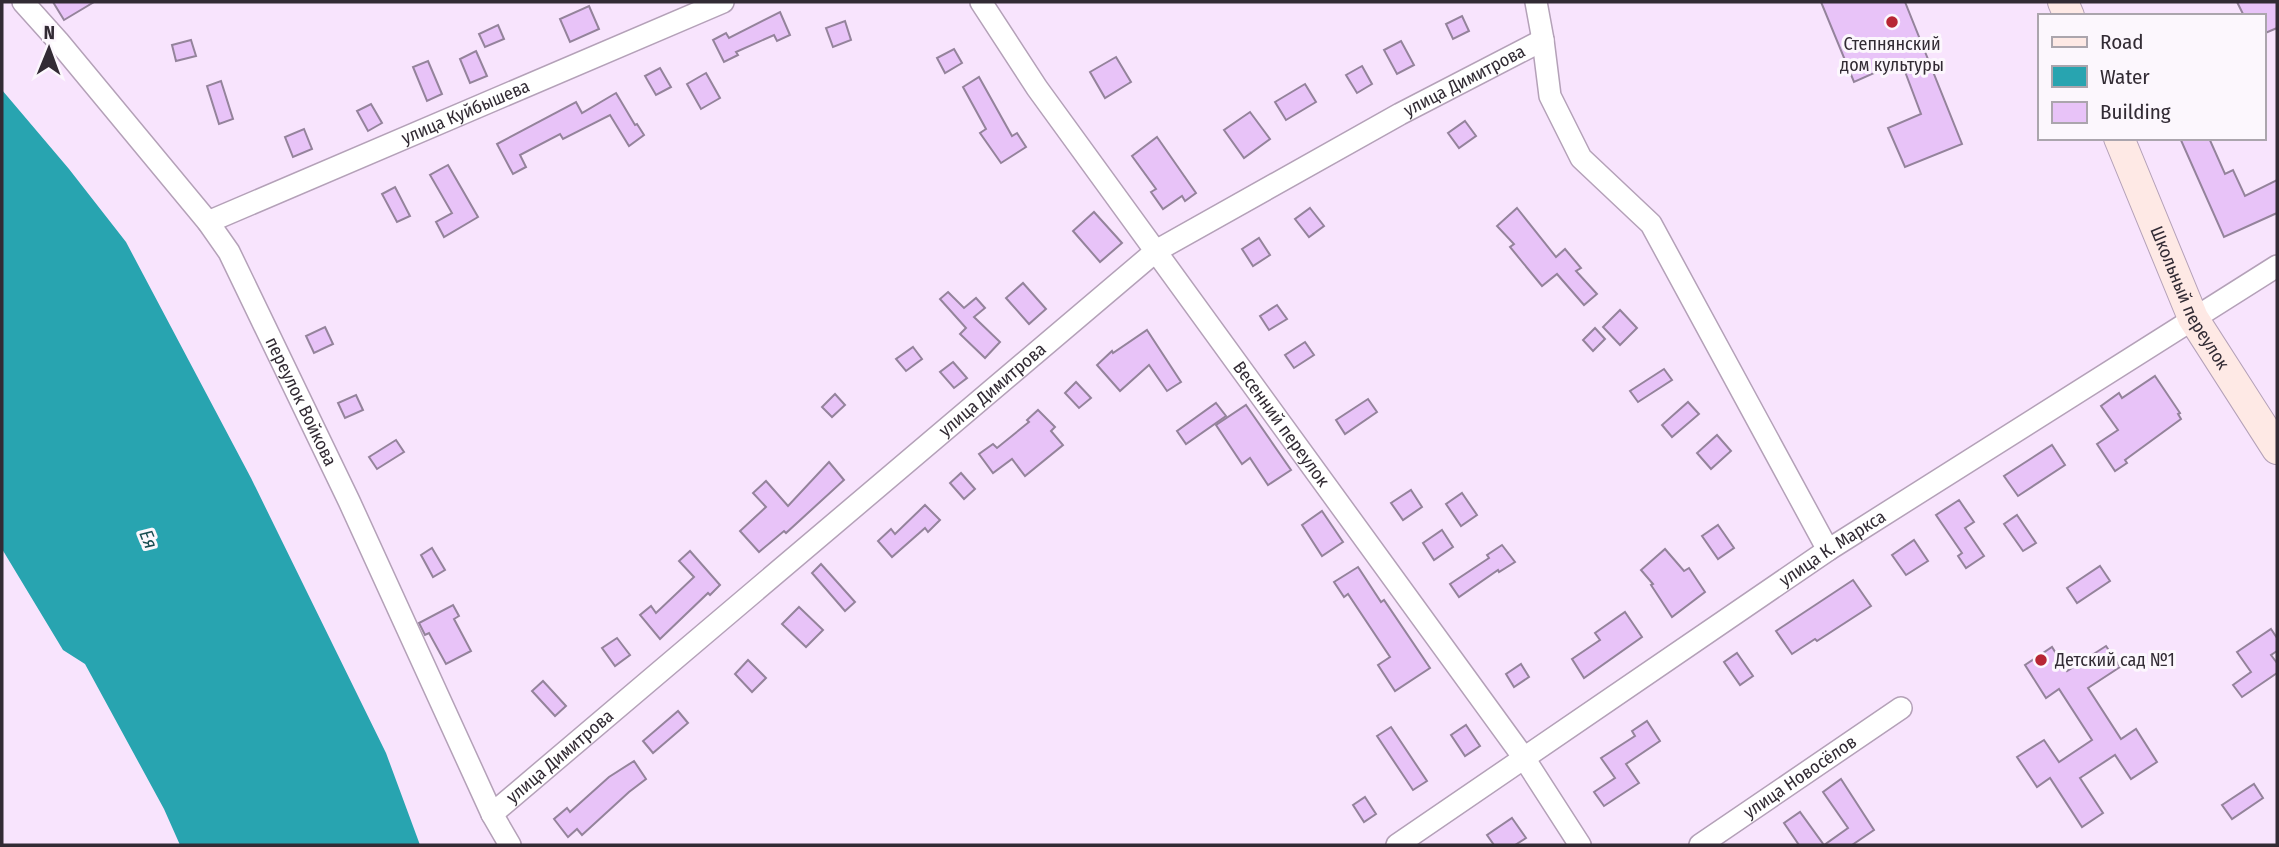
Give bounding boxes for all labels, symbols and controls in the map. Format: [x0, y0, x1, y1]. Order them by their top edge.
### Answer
north arrow [14, 14, 84, 84]
marker: Степнянский дом культуры [1884, 14, 1900, 30]
legend [2038, 14, 2265, 140]
text: N [43, 21, 55, 44]
text: Road [2100, 29, 2144, 55]
place label: Степнянский дом культуры [1840, 33, 1944, 76]
street label: улица Димитрова [1400, 40, 1529, 121]
text: Water [2100, 64, 2150, 90]
street label: улица Куйбышева [398, 75, 533, 149]
text: Building [2100, 99, 2171, 125]
street label: Школьный переулок [2145, 223, 2234, 374]
street label: переулок Войкова [261, 333, 342, 470]
street label: улица Димитрова [934, 338, 1051, 441]
street label: Весенний переулок [1228, 357, 1334, 491]
street label: улица К. Маркса [1775, 505, 1890, 591]
water label: Ея [134, 526, 163, 552]
place label: Детский сад №1 [2054, 649, 2175, 671]
marker: Детский сад №1 [2033, 652, 2049, 668]
street label: улица Димитрова [502, 705, 618, 808]
street label: улица Новосёлов [1739, 731, 1861, 823]

